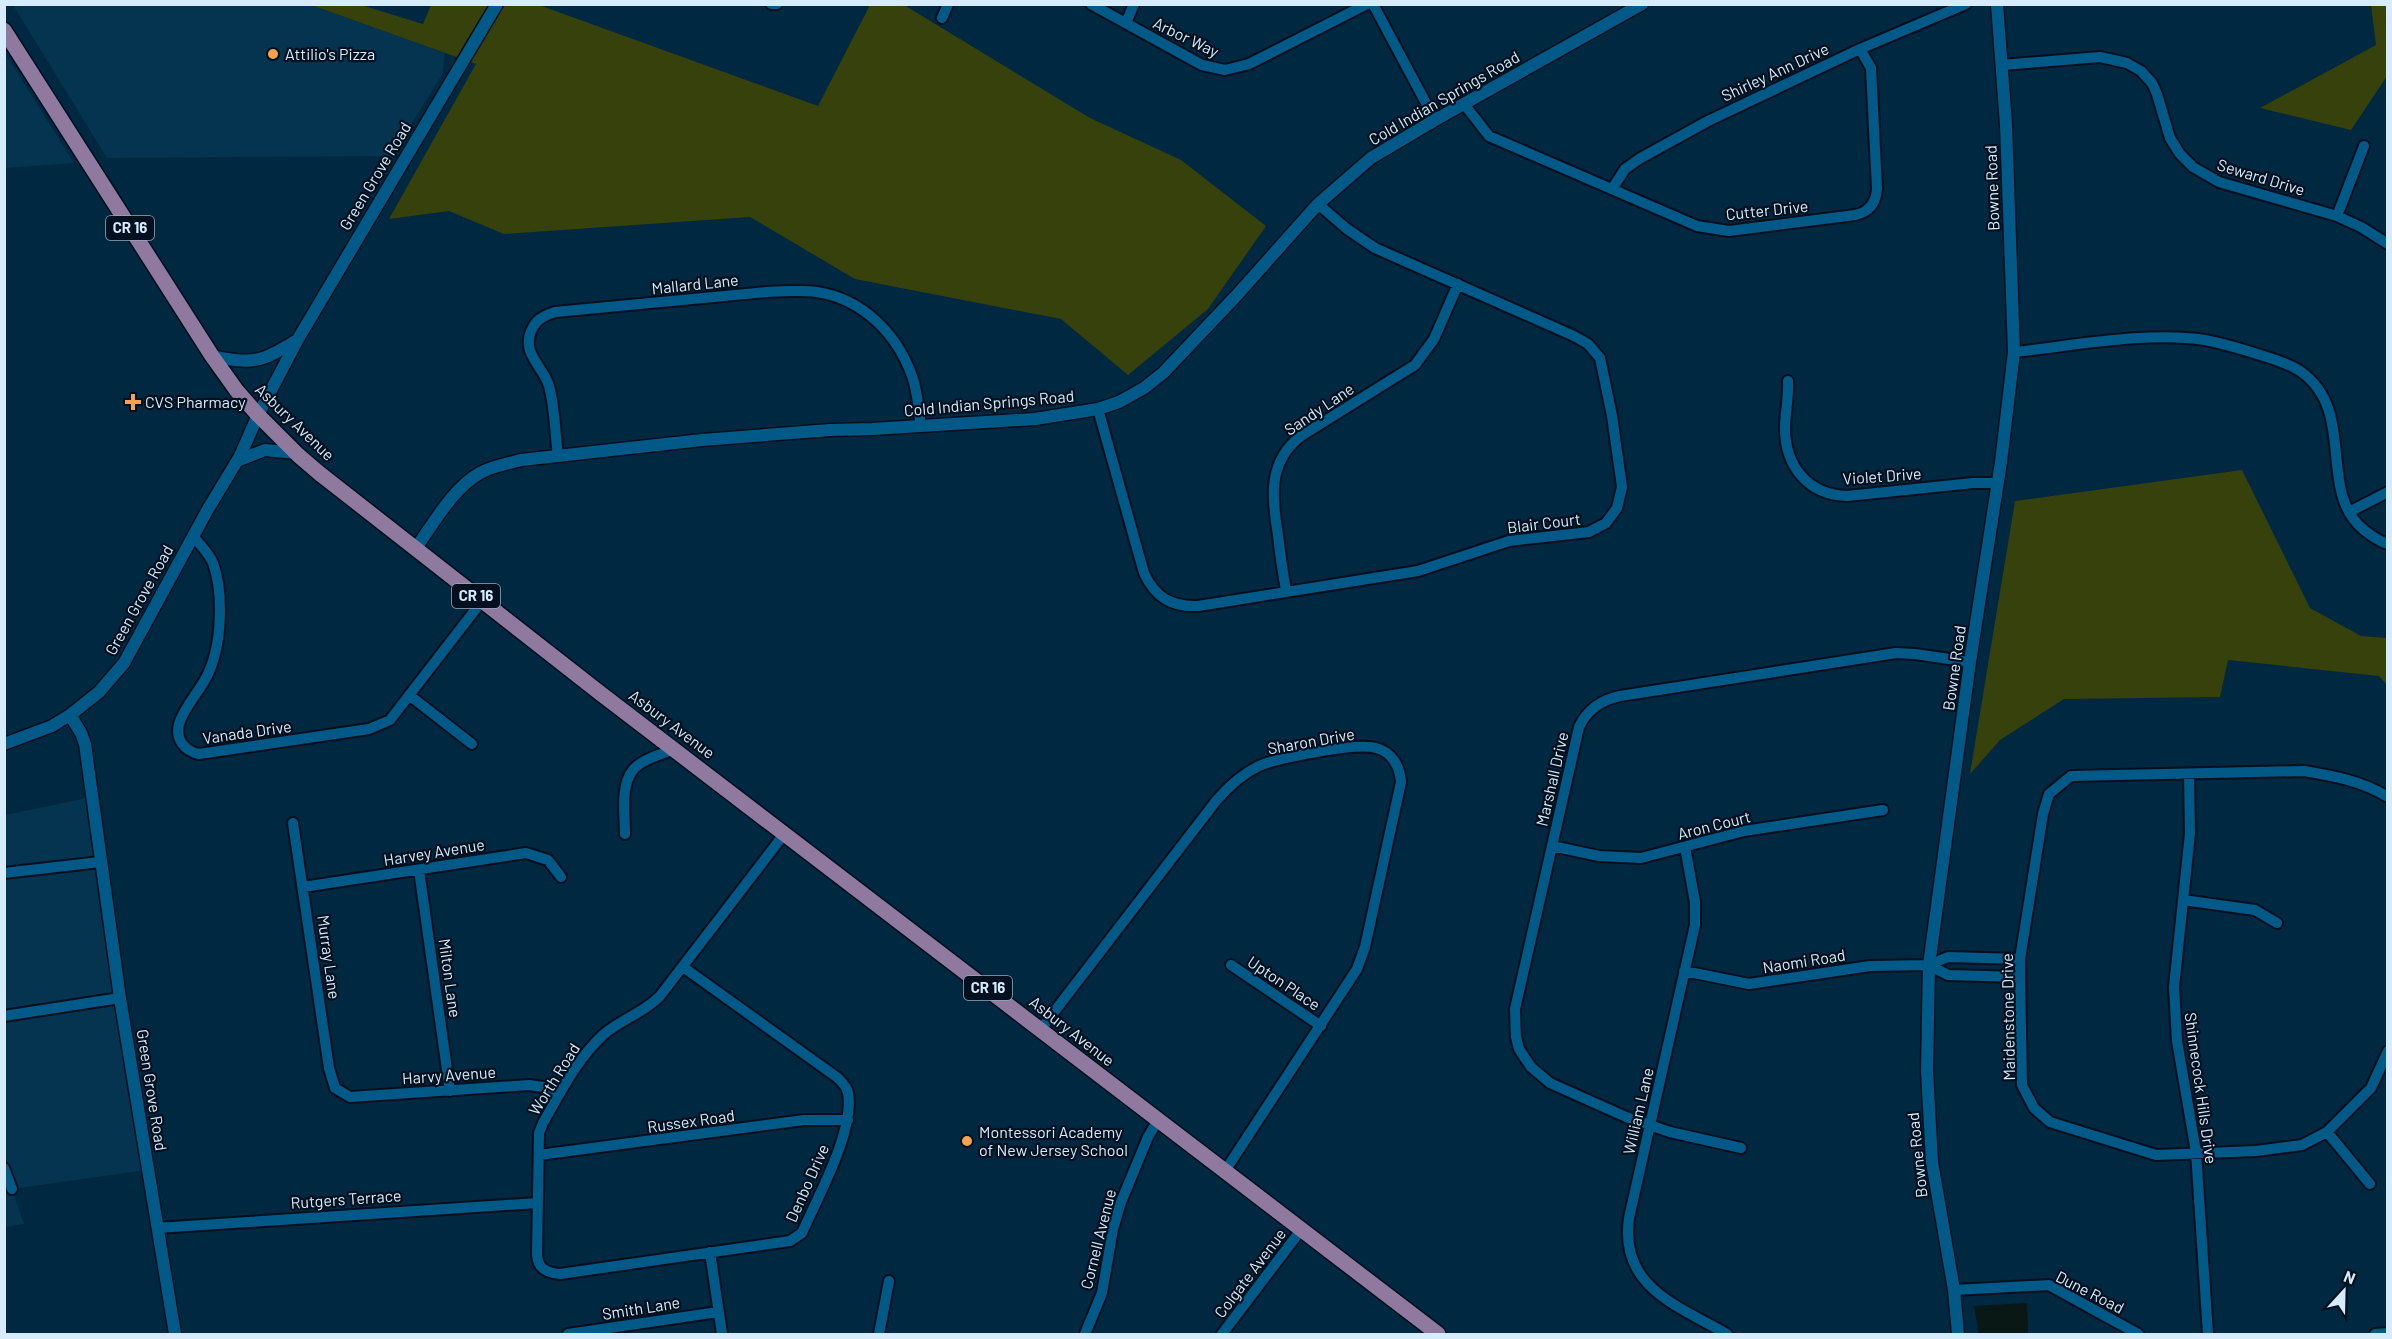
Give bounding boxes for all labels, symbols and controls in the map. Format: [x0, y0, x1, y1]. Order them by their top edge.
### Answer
street label: Arbor Way [1150, 13, 1223, 61]
street label: Shirley Ann Drive [1718, 38, 1831, 105]
place label: Attilio's Pizza [285, 44, 375, 63]
marker: Attilio's Pizza [266, 47, 280, 61]
street label: Cold Indian Springs Road [1365, 47, 1523, 149]
street label: Green Grove Road [335, 118, 414, 233]
street label: Bowne Road [1981, 145, 2002, 231]
street label: Seward Drive [2215, 154, 2307, 199]
street label: Cutter Drive [1725, 196, 1809, 223]
road number: CR 16 [106, 216, 154, 240]
street label: Mallard Lane [651, 270, 739, 298]
street label: Sandy Lane [1280, 378, 1357, 439]
street label: Asbury Avenue [252, 379, 339, 464]
street label: Cold Indian Springs Road [903, 386, 1075, 419]
place label: CVS Pharmacy [145, 392, 246, 411]
marker: CVS Pharmacy [126, 395, 140, 409]
street label: Violet Drive [1842, 463, 1922, 488]
street label: Blair Court [1506, 509, 1582, 536]
street label: Green Grove Road [100, 541, 177, 658]
road number: CR 16 [452, 584, 500, 608]
street label: Bowne Road [1938, 624, 1969, 712]
street label: Asbury Avenue [626, 685, 719, 762]
street label: Vanada Drive [201, 716, 293, 747]
street label: Sharon Drive [1266, 724, 1356, 758]
street label: Marshall Drive [1531, 730, 1572, 828]
street label: Aron Court [1675, 806, 1753, 843]
street label: Harvey Avenue [382, 834, 486, 869]
street label: Murray Lane [314, 914, 345, 1000]
street label: Milton Lane [436, 937, 465, 1019]
street label: Naomi Road [1761, 945, 1847, 976]
street label: Upton Place [1244, 951, 1324, 1014]
street label: Maidenstone Drive [1997, 953, 2018, 1081]
road number: CR 16 [964, 976, 1012, 1000]
street label: Asbury Avenue [1026, 992, 1119, 1070]
street label: Shinnecock Hills Drive [2181, 1011, 2222, 1165]
street label: Green Grove Road [134, 1028, 171, 1152]
street label: Worth Road [524, 1039, 583, 1118]
street label: Harvy Avenue [401, 1062, 496, 1087]
street label: William Lane [1618, 1066, 1657, 1156]
street label: Russex Road [646, 1105, 736, 1136]
street label: Bowne Road [1903, 1111, 1930, 1199]
place label: Montessori Academy of New Jersey School [979, 1122, 1128, 1159]
marker: Montessori Academy of New Jersey School [960, 1134, 974, 1148]
street label: Denbo Drive [781, 1141, 832, 1225]
street label: Rutgers Terrace [290, 1185, 402, 1212]
street label: Cornell Avenue [1076, 1187, 1119, 1291]
street label: Colgate Avenue [1210, 1224, 1289, 1321]
north arrow [2314, 1261, 2374, 1321]
street label: Dune Road [2053, 1266, 2127, 1317]
text: N [2341, 1266, 2358, 1287]
street label: Smith Lane [601, 1292, 681, 1323]

